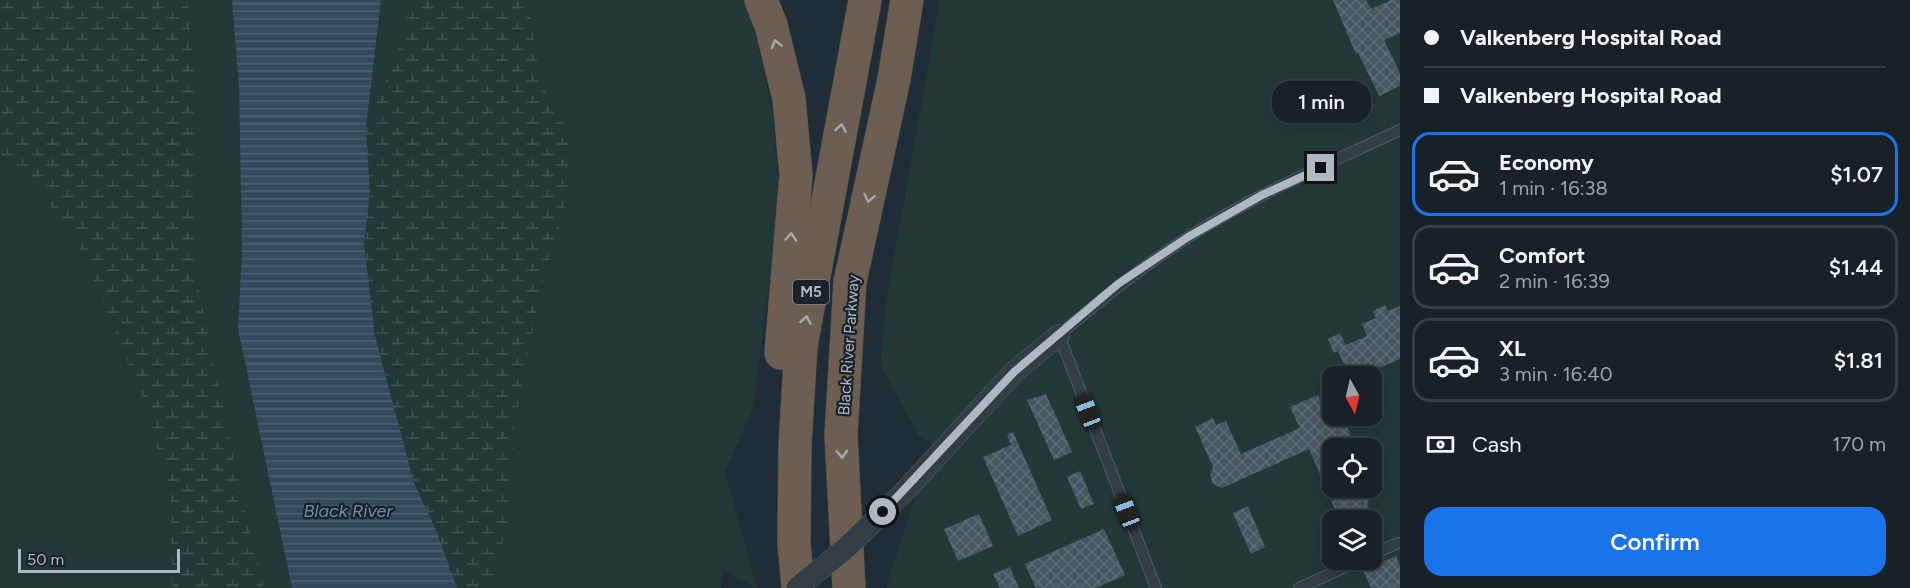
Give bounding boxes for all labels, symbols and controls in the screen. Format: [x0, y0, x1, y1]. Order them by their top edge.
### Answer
text: Valkenberg Hospital Road [1460, 24, 1722, 51]
one-way arrow [770, 39, 783, 49]
callout: 1 min [1272, 81, 1370, 123]
text: Valkenberg Hospital Road [1460, 82, 1722, 109]
text: 1 min [1298, 90, 1345, 114]
one-way arrow [834, 124, 847, 134]
icon: car [1427, 147, 1481, 201]
text: Economy [1499, 149, 1594, 176]
route end [1307, 154, 1334, 181]
text: $1.07 [1830, 161, 1883, 188]
text: 1 min · 16:38 [1499, 176, 1608, 200]
one-way arrow [863, 193, 876, 203]
one-way arrow [784, 232, 797, 241]
icon: car [1427, 240, 1481, 294]
text: Comfort [1499, 242, 1585, 269]
text: $1.44 [1829, 254, 1883, 281]
text: 2 min · 16:39 [1499, 269, 1610, 293]
street label: Black River Parkway [834, 273, 863, 416]
road number: M5 [793, 280, 829, 304]
one-way arrow [799, 316, 812, 326]
icon: car [1427, 333, 1481, 387]
text: XL [1499, 335, 1526, 362]
text: $1.81 [1834, 347, 1883, 374]
text: 3 min · 16:40 [1499, 362, 1612, 386]
north arrow [1322, 366, 1382, 426]
map controls [1322, 366, 1382, 570]
car [1073, 392, 1103, 432]
icon: cash [1424, 428, 1457, 461]
text: Cash [1472, 431, 1522, 458]
text: 170 m [1832, 432, 1886, 456]
button: locate [1322, 438, 1382, 498]
one-way arrow [835, 449, 848, 458]
car [1112, 492, 1142, 532]
route start [869, 498, 896, 525]
water label: Black River [303, 500, 393, 522]
button: Confirm [1424, 507, 1886, 576]
button: layers [1322, 510, 1382, 570]
scale bar [18, 546, 180, 574]
text: 50 m [27, 550, 64, 569]

